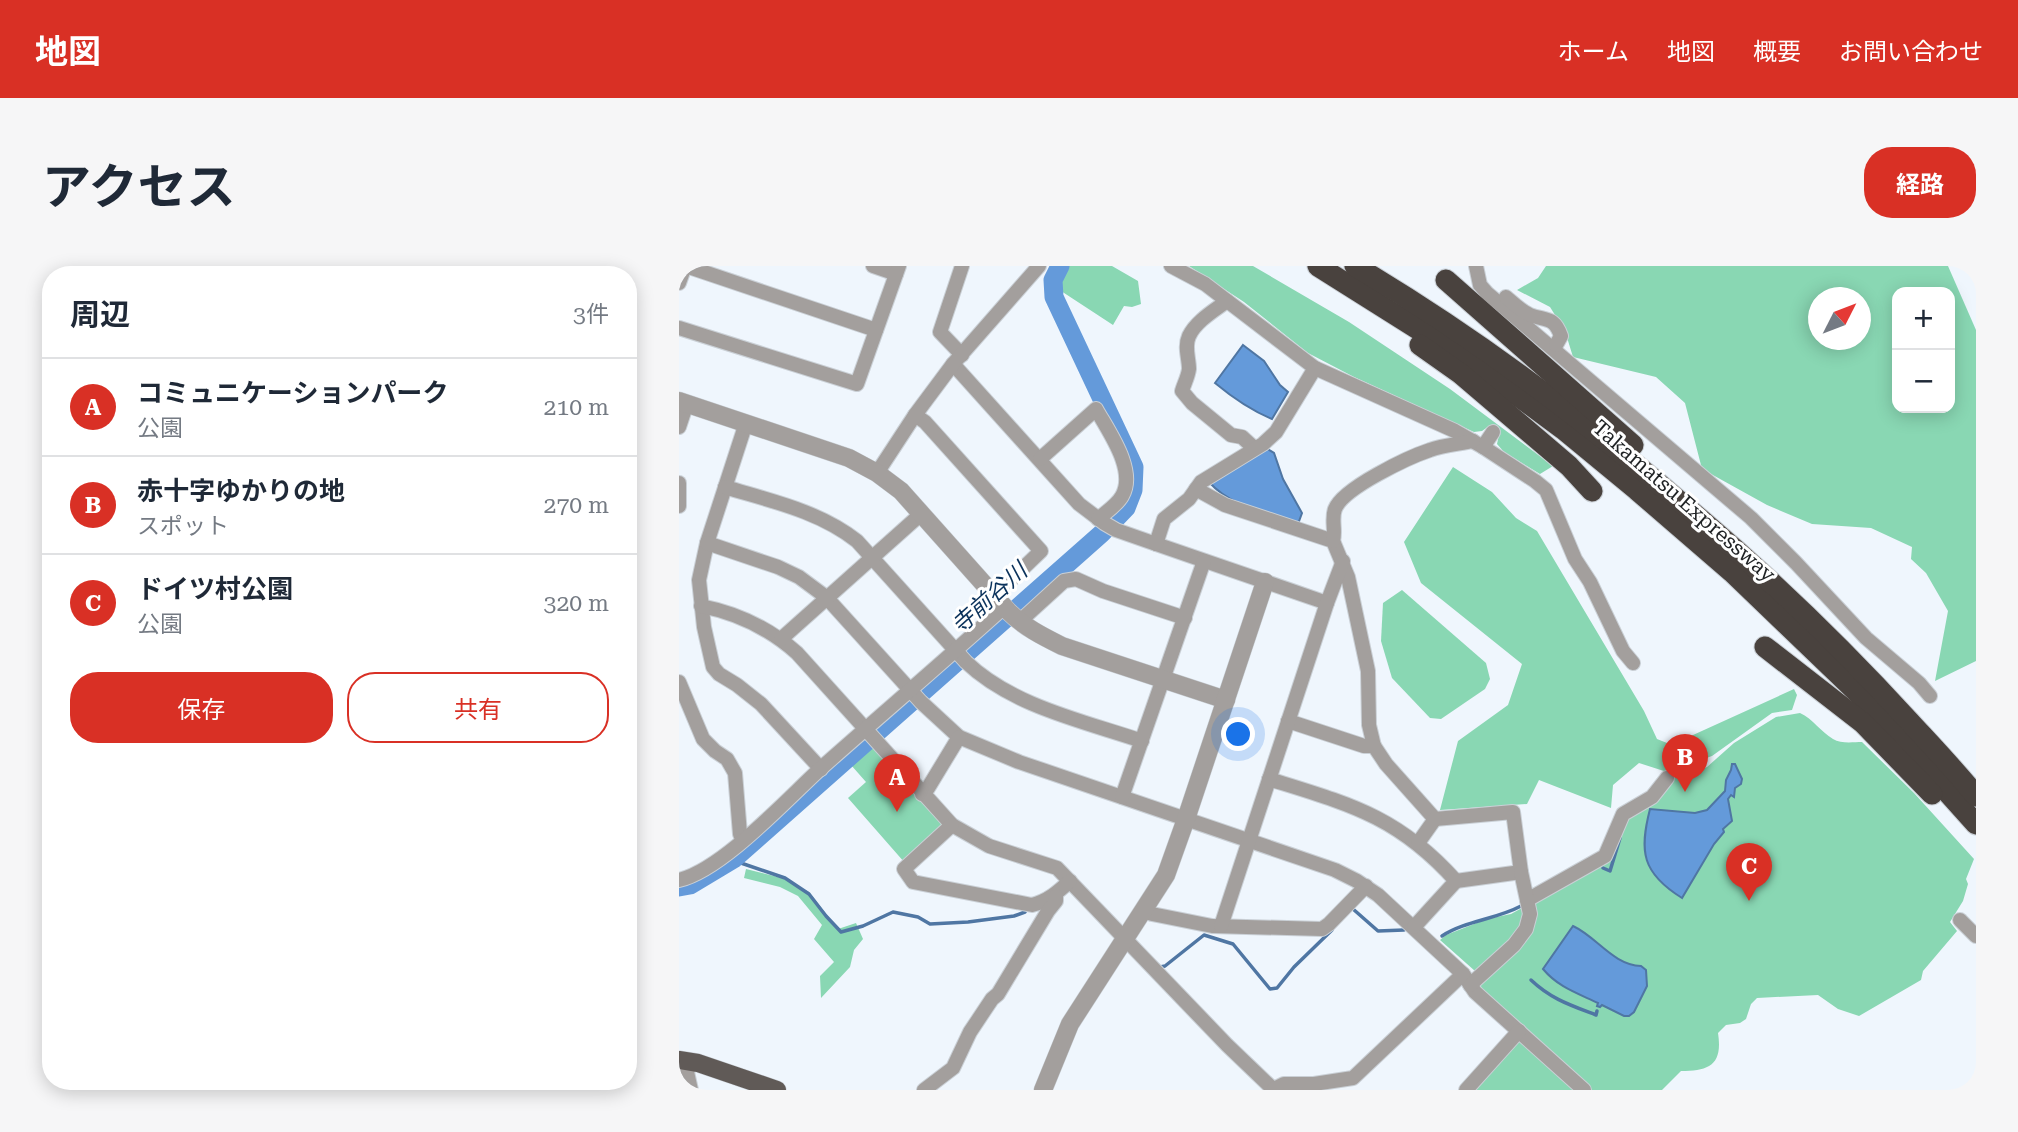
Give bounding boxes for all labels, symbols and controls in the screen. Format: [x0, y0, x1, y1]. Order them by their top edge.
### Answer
text: 地図 [35, 32, 101, 71]
text: ホーム [1558, 38, 1629, 66]
text: 地図 [1667, 38, 1715, 66]
text: 概要 [1753, 38, 1801, 66]
text: お問い合わせ [1839, 38, 1983, 66]
button: 経路 [1864, 147, 1976, 218]
text: アクセス [42, 159, 236, 216]
north arrow [1808, 287, 1871, 350]
map controls [1892, 287, 1955, 413]
button: + [1892, 287, 1955, 350]
text: 周辺 [70, 297, 130, 332]
text: 3件 [573, 301, 609, 328]
button: − [1892, 350, 1955, 413]
text: コミュニケーションパーク [137, 378, 448, 408]
text: A [85, 394, 101, 421]
text: 210 m [544, 394, 609, 421]
text: 公園 [137, 415, 183, 442]
street label: Takamatsu Expressway [1588, 415, 1781, 587]
text: 赤十字ゆかりの地 [137, 476, 345, 506]
text: B [85, 492, 101, 519]
text: 270 m [544, 492, 609, 519]
text: スポット [137, 513, 229, 540]
water label: 寺前谷川 [946, 556, 1035, 639]
text: ドイツ村公園 [137, 574, 293, 604]
text: C [85, 590, 101, 617]
text: 320 m [544, 590, 609, 617]
text: 公園 [137, 611, 183, 638]
button: 保存 [70, 672, 333, 743]
button: 共有 [347, 672, 609, 743]
your location [1221, 717, 1255, 751]
pin: B [1662, 734, 1708, 792]
pin: A [874, 754, 920, 812]
pin: C [1726, 843, 1772, 901]

